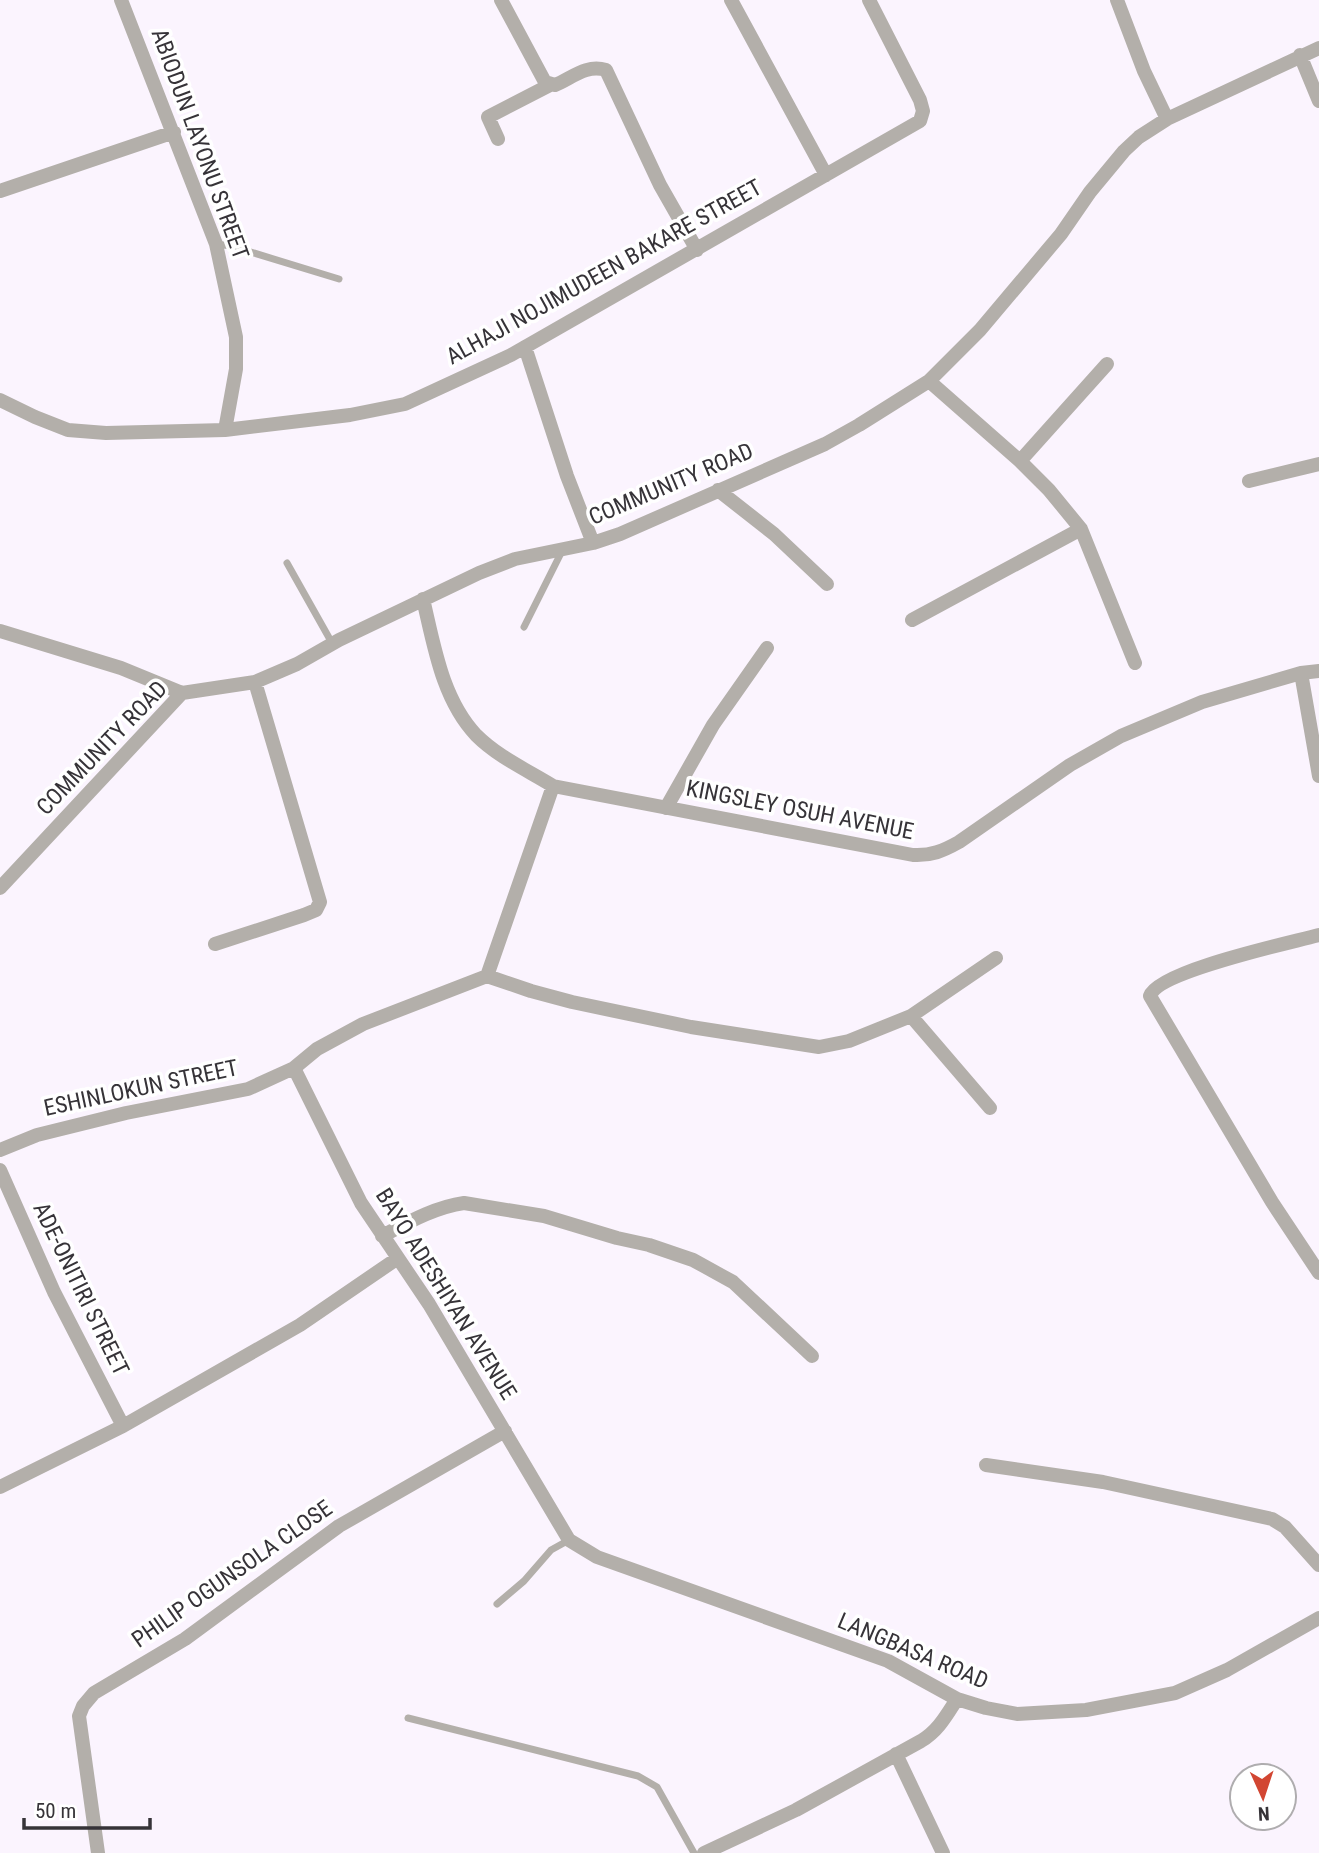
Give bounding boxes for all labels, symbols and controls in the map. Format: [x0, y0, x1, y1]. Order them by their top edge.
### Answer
street label: ABIODUN LAYONU STREET [146, 25, 254, 263]
street label: ALHAJI NOJIMUDEEN BAKARE STREET [442, 174, 766, 370]
street label: COMMUNITY ROAD [585, 437, 757, 531]
street label: COMMUNITY ROAD [31, 675, 173, 821]
street label: KINGSLEY OSUH AVENUE [684, 775, 916, 845]
street label: ESHINLOKUN STREET [41, 1054, 241, 1122]
street label: BAYO ADESHIYAN AVENUE [370, 1183, 522, 1405]
street label: ADE-ONITIRI STREET [27, 1198, 135, 1380]
street label: PHILIP OGUNSOLA CLOSE [127, 1495, 337, 1653]
street label: LANGBASA ROAD [834, 1607, 992, 1695]
north arrow [1228, 1762, 1298, 1832]
scale bar [24, 1786, 150, 1830]
text: 50 m [35, 1799, 76, 1823]
text: N [1257, 1802, 1270, 1825]

